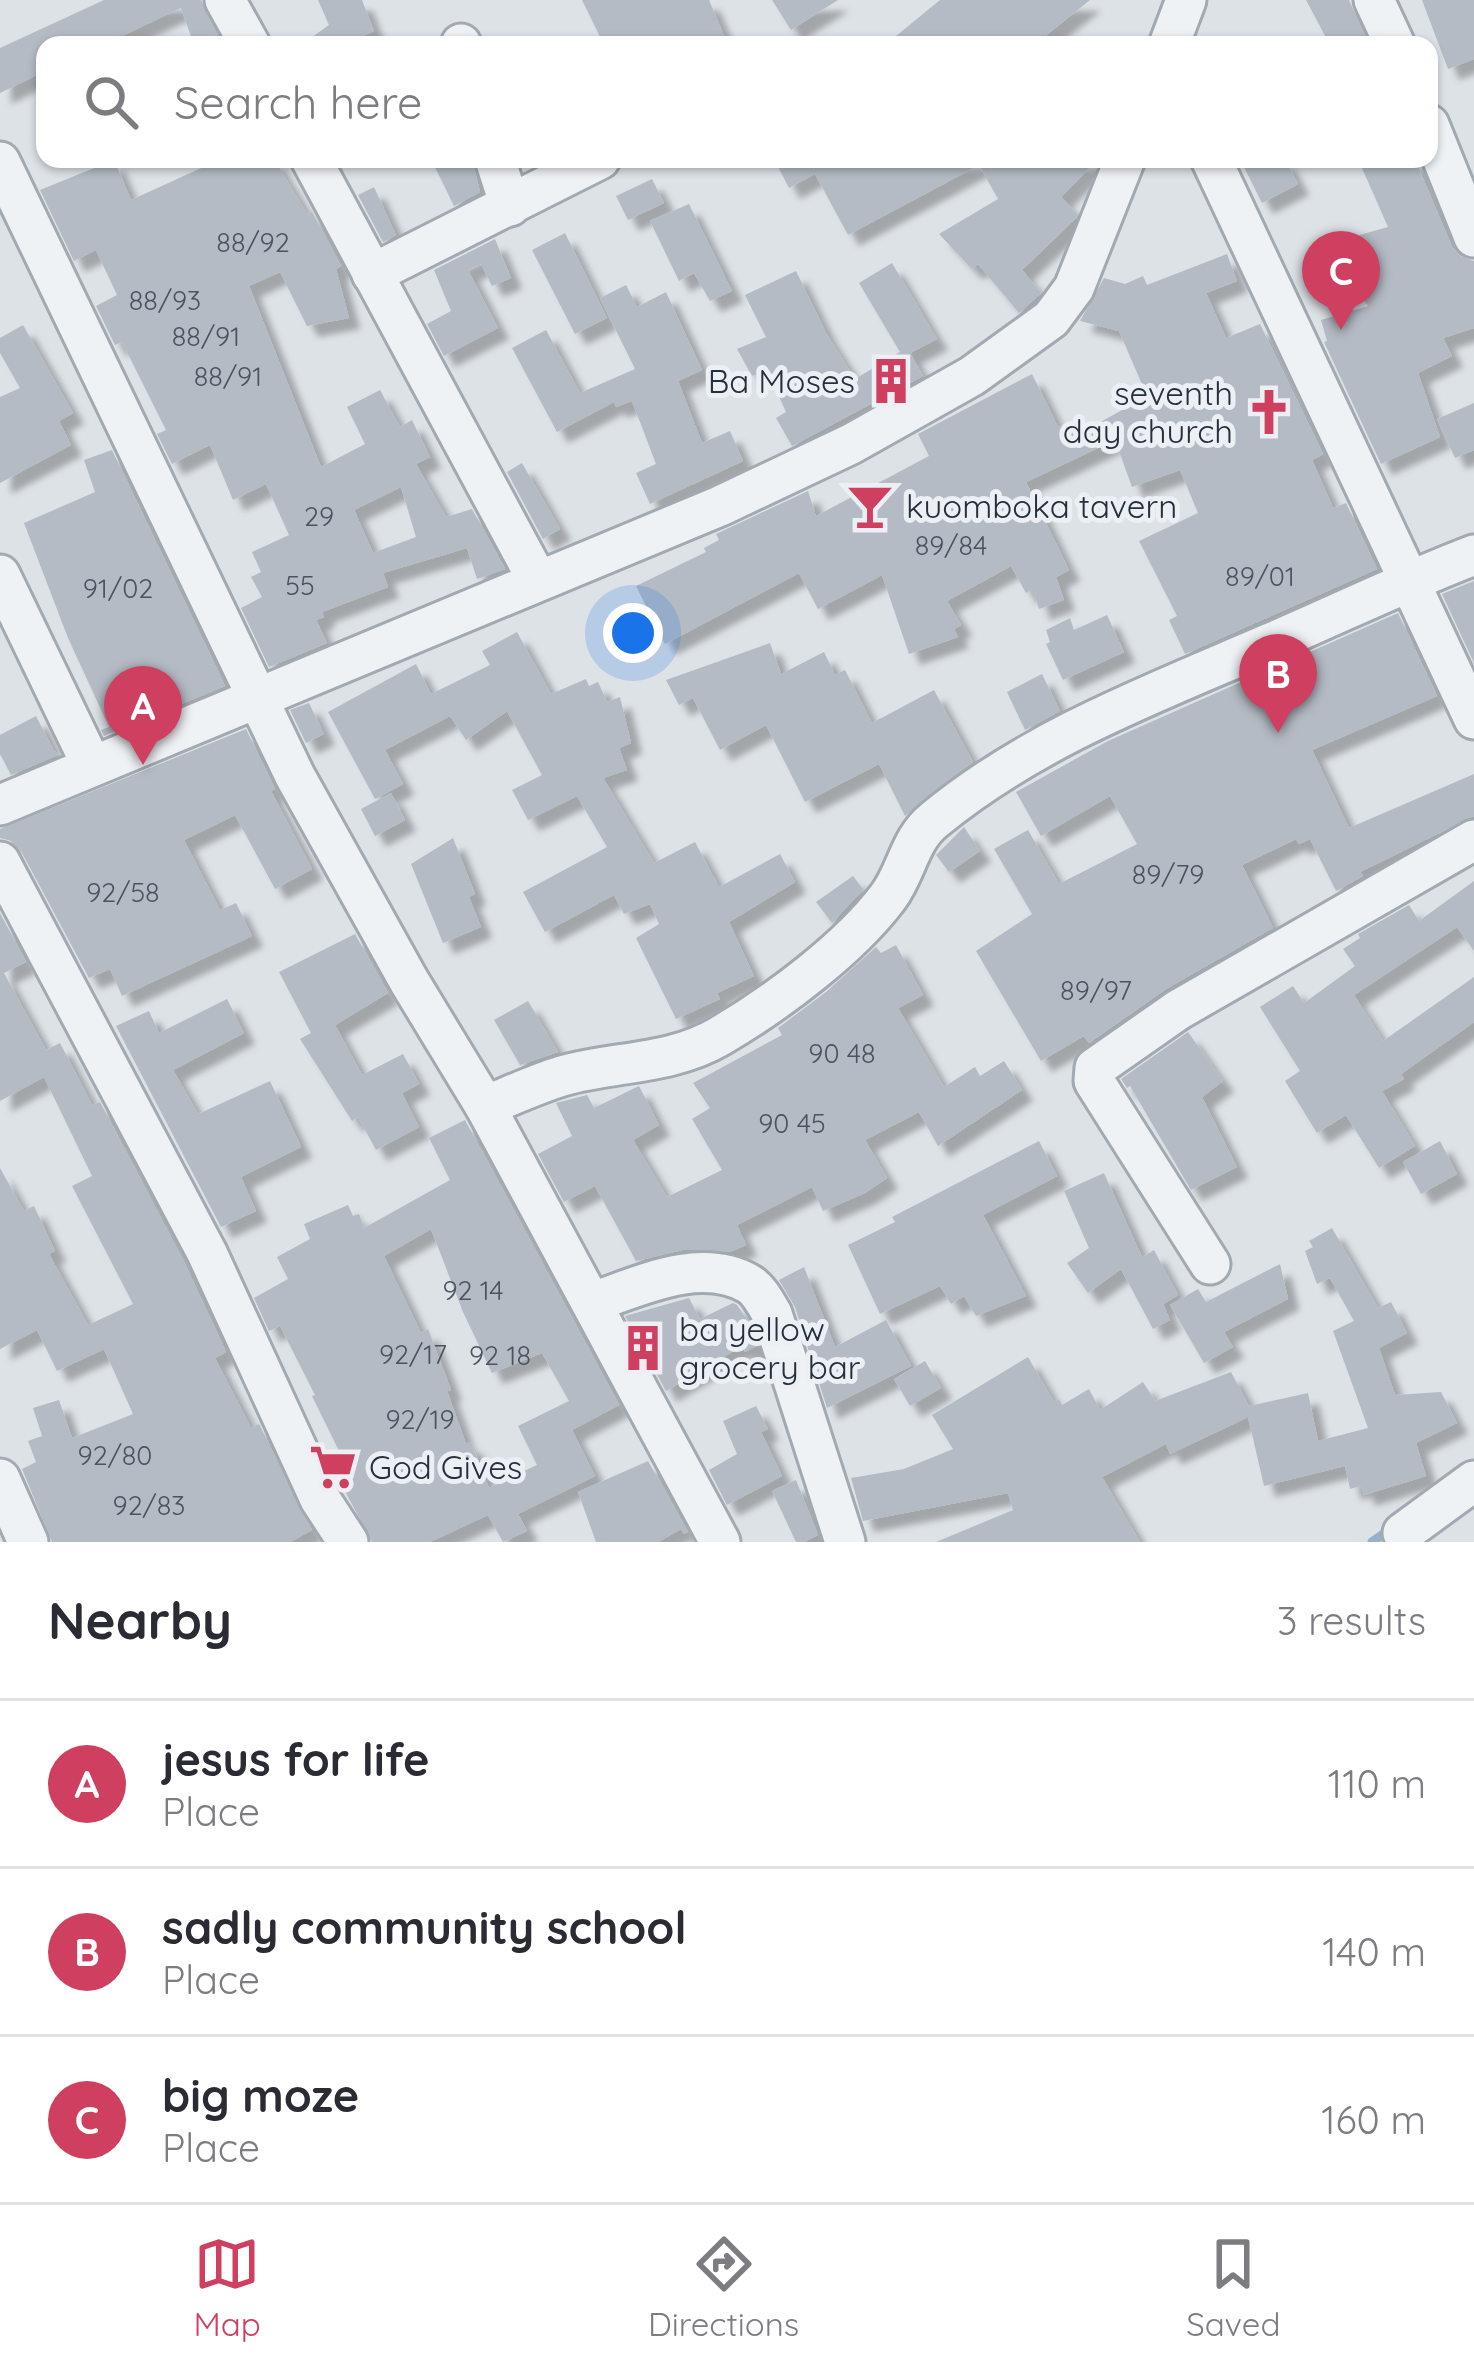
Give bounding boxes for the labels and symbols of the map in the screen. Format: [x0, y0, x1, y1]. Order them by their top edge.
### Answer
house number: 88/92 [216, 225, 290, 259]
pin: C [1302, 231, 1380, 330]
house number: 88/93 [129, 283, 201, 317]
house number: 88/91 [172, 319, 240, 353]
building icon: Ba Moses [866, 356, 916, 406]
house number: 88/91 [194, 359, 262, 393]
place label: Ba Moses [708, 360, 855, 401]
place label: seventh day church [1063, 372, 1233, 451]
church icon: seventh day church [1244, 387, 1294, 437]
bar icon: kuomboka tavern [845, 481, 895, 531]
place label: kuomboka tavern [906, 485, 1177, 526]
house number: 29 [304, 499, 334, 533]
house number: 89/84 [915, 528, 987, 562]
house number: 89/01 [1225, 559, 1295, 593]
house number: 55 [285, 568, 315, 602]
house number: 91/02 [83, 571, 153, 605]
your location [603, 603, 663, 663]
pin: B [1239, 634, 1317, 733]
pin: A [104, 666, 182, 765]
house number: 89/79 [1132, 857, 1204, 891]
house number: 92/58 [86, 875, 160, 909]
house number: 89/97 [1060, 973, 1132, 1007]
house number: 90 48 [808, 1036, 876, 1070]
house number: 90 45 [758, 1106, 826, 1140]
house number: 92 14 [442, 1273, 504, 1307]
place label: ba yellow grocery bar [679, 1308, 861, 1387]
building icon: ba yellow grocery bar [618, 1323, 668, 1373]
house number: 92/17 [379, 1337, 447, 1371]
house number: 92 18 [469, 1338, 531, 1372]
house number: 92/19 [385, 1402, 455, 1436]
house number: 92/80 [78, 1438, 152, 1472]
supermarket icon: God Gives [308, 1442, 358, 1492]
place label: God Gives [369, 1446, 522, 1487]
house number: 92/83 [113, 1488, 185, 1522]

